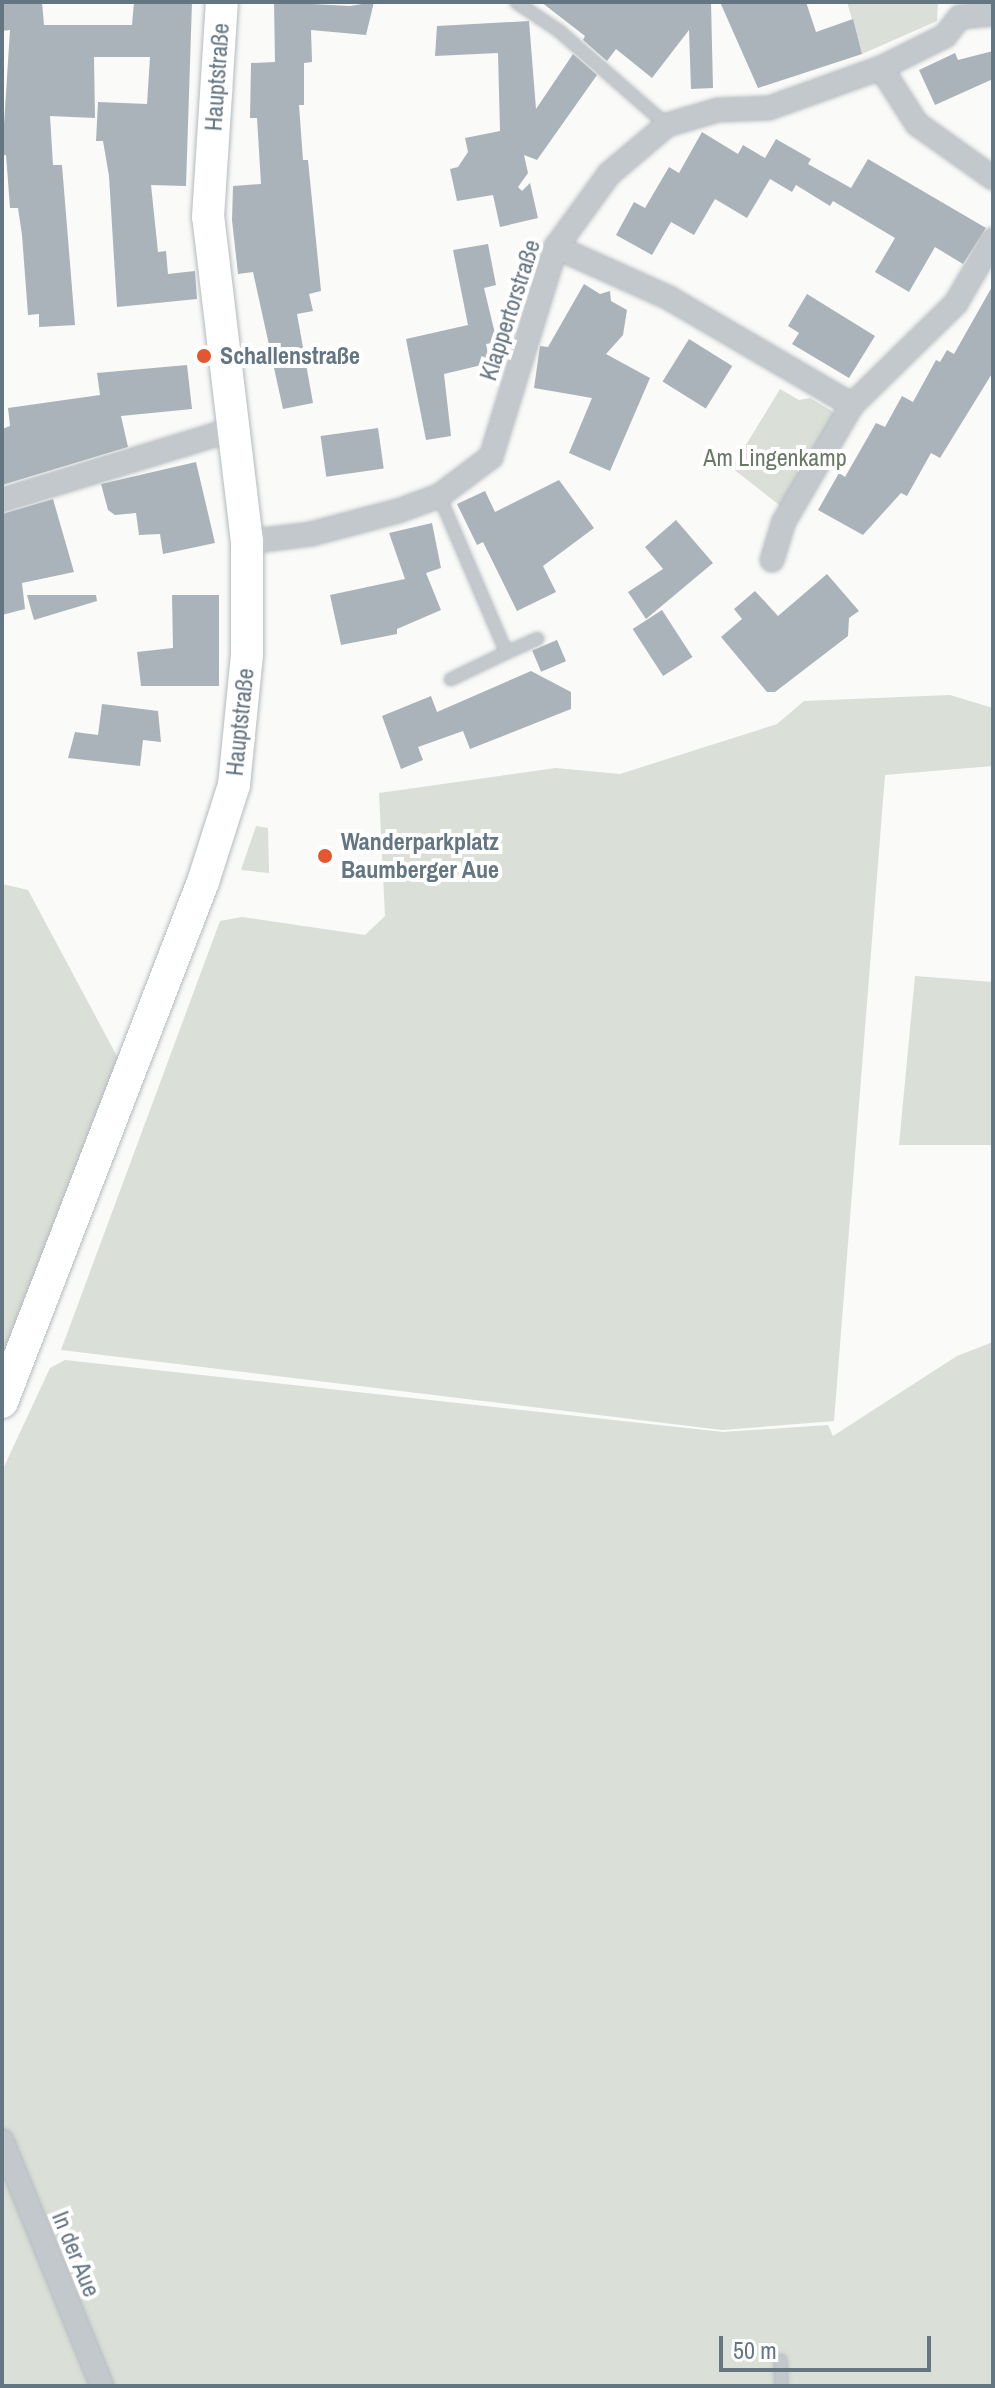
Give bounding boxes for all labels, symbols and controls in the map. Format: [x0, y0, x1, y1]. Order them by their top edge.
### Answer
street label: Hauptstraße [199, 22, 235, 132]
street label: Klappertorstraße [474, 236, 546, 384]
place label: Schallenstraße [220, 342, 360, 370]
marker: Schallenstraße [195, 347, 213, 365]
park label: Am Lingenkamp [703, 444, 847, 472]
street label: Hauptstraße [220, 667, 260, 777]
place label: Wanderparkplatz Baumberger Aue [341, 828, 500, 884]
marker: Wanderparkplatz Baumberger Aue [316, 847, 334, 865]
street label: In der Aue [46, 2207, 106, 2301]
scale bar [723, 2320, 935, 2370]
text: 50 m [733, 2334, 777, 2366]

